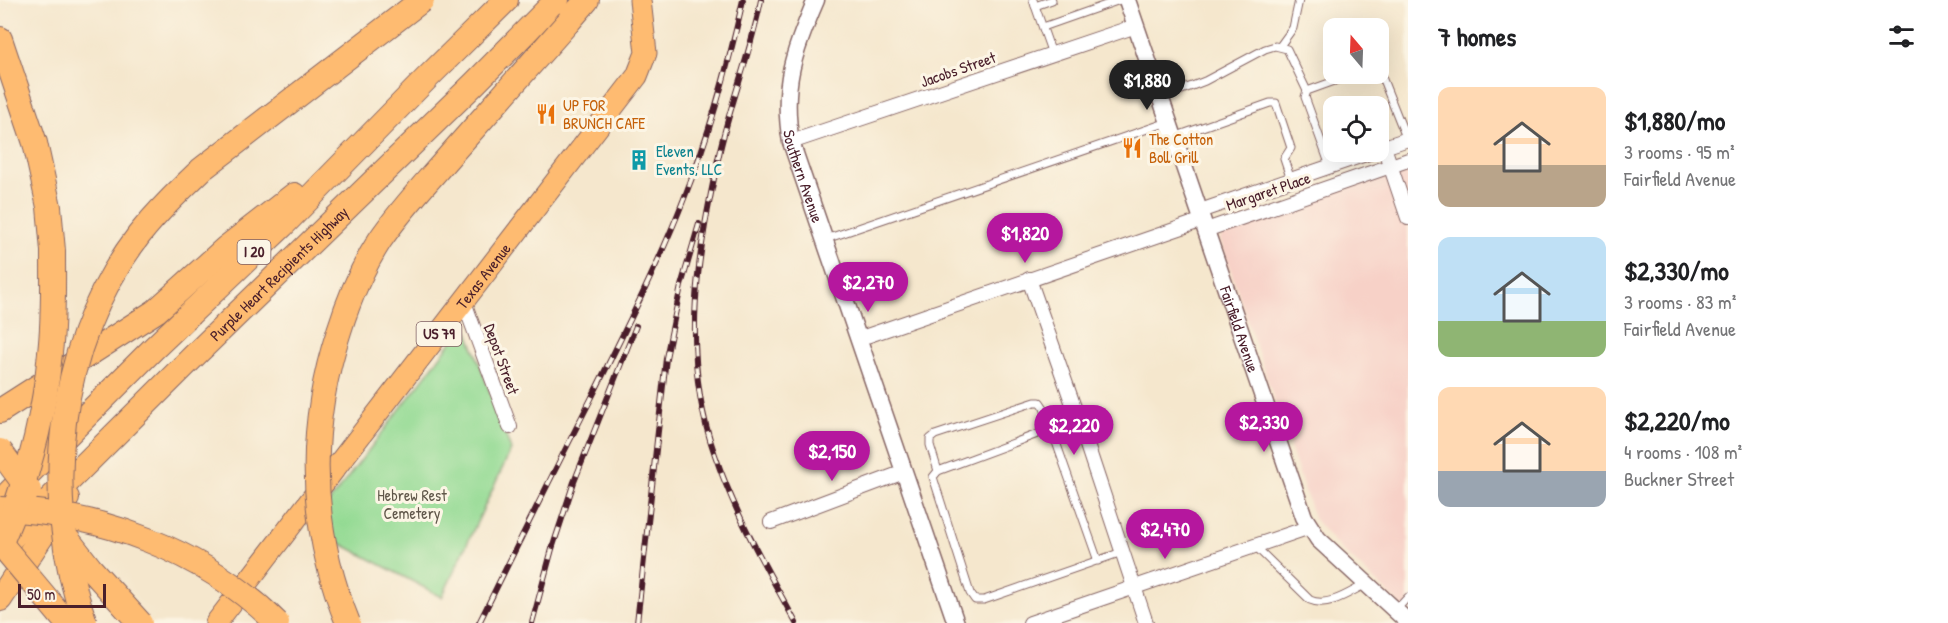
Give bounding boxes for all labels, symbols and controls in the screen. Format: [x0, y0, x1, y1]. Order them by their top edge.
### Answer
north arrow [1323, 18, 1389, 84]
map controls [1323, 18, 1389, 162]
text: 7 homes [1438, 19, 1516, 54]
icon: filters [1885, 20, 1918, 53]
street label: Jacobs Street [917, 46, 999, 92]
pin: $1,880 [1098, 60, 1196, 111]
text: $1,880 [1123, 66, 1171, 93]
place label: UP FOR BRUNCH CAFE [563, 94, 645, 134]
button: locate [1323, 96, 1389, 162]
restaurant icon: UP FOR BRUNCH CAFE [534, 102, 558, 126]
text: $1,880/mo [1624, 103, 1725, 138]
icon: home [1486, 111, 1558, 183]
street label: Southern Avenue [778, 128, 829, 226]
place label: The Cotton Boll Grill [1149, 128, 1213, 168]
restaurant icon: The Cotton Boll Grill [1120, 136, 1144, 160]
text: 3 rooms · 95 m² [1624, 138, 1734, 165]
place label: Eleven Events, LLC [656, 140, 723, 180]
building icon: Eleven Events, LLC [627, 148, 651, 172]
text: Fairfield Avenue [1624, 165, 1736, 192]
street label: Margaret Place [1223, 166, 1314, 216]
street label: Purple Heart Recipients Highway [205, 201, 353, 346]
pin: $1,820 [976, 213, 1074, 264]
text: $1,820 [1001, 219, 1049, 246]
street label: Texas Avenue [451, 238, 516, 313]
road number: I 20 [238, 240, 270, 264]
text: $2,330/mo [1624, 253, 1729, 288]
icon: home [1486, 261, 1558, 333]
pin: $2,270 [819, 262, 917, 313]
text: $2,270 [842, 268, 894, 295]
street label: Fairfield Avenue [1214, 282, 1265, 376]
text: 3 rooms · 83 m² [1624, 288, 1736, 315]
text: Fairfield Avenue [1624, 315, 1736, 342]
street label: Depot Street [479, 321, 525, 398]
road number: US 79 [416, 322, 462, 346]
pin: $2,330 [1215, 402, 1313, 453]
text: $2,220/mo [1624, 403, 1730, 438]
pin: $2,220 [1025, 405, 1123, 456]
text: $2,330 [1239, 408, 1289, 435]
text: $2,220 [1048, 411, 1100, 438]
icon: home [1486, 411, 1558, 483]
pin: $2,150 [783, 431, 881, 482]
text: $2,150 [808, 437, 856, 464]
text: 4 rooms · 108 m² [1624, 438, 1742, 465]
text: Buckner Street [1624, 465, 1734, 492]
park label: Hebrew Rest Cemetery [377, 484, 447, 524]
pin: $2,470 [1116, 509, 1214, 560]
text: $2,470 [1140, 515, 1190, 542]
scale bar [18, 581, 106, 608]
text: 50 m [27, 583, 56, 605]

